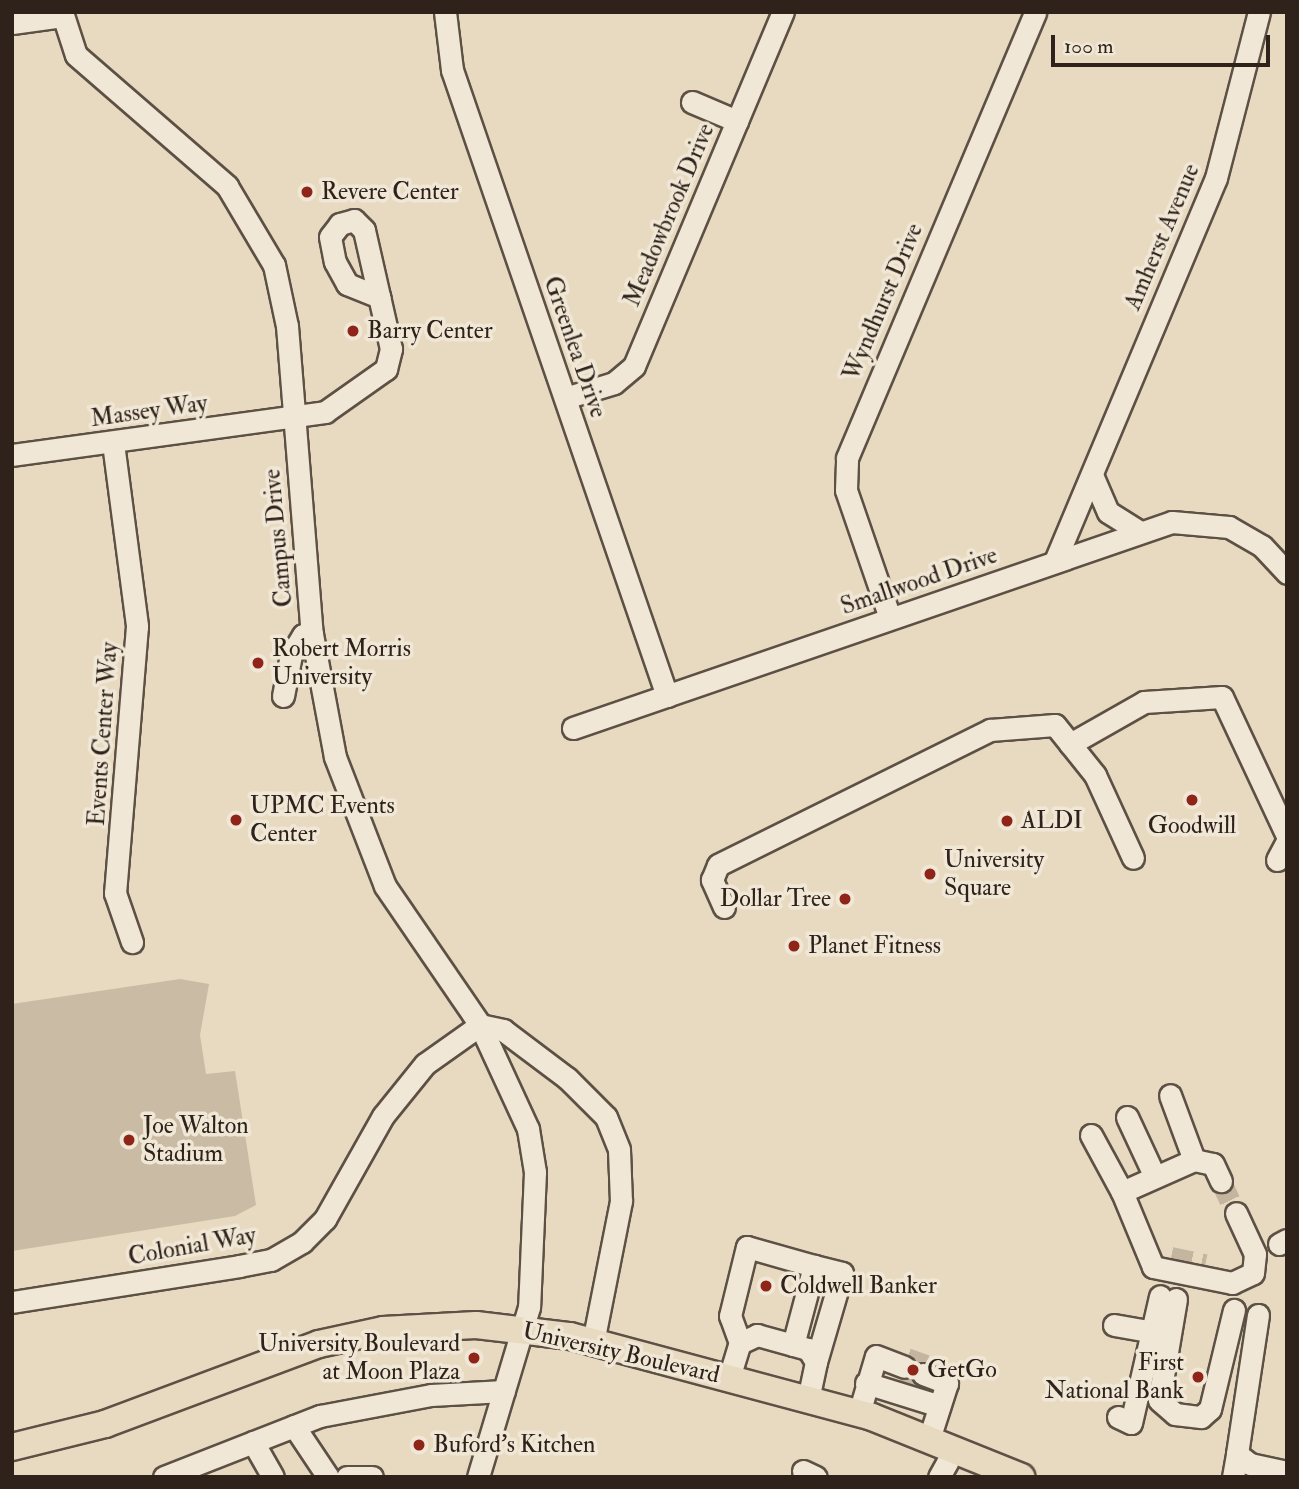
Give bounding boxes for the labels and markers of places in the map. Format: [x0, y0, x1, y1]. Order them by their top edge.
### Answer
place label: Revere Center [321, 178, 459, 206]
marker: Revere Center [299, 184, 315, 200]
place label: Barry Center [367, 317, 493, 345]
marker: Barry Center [345, 323, 361, 339]
place label: Robert Morris University [272, 635, 411, 691]
marker: Robert Morris University [250, 655, 266, 671]
place label: UPMC Events Center [250, 792, 395, 848]
marker: Goodwill [1184, 792, 1200, 808]
place label: ALDI [1021, 807, 1083, 835]
marker: UPMC Events Center [228, 812, 244, 828]
place label: Goodwill [1148, 812, 1236, 840]
marker: ALDI [999, 813, 1015, 829]
place label: University Square [944, 846, 1044, 902]
marker: University Square [922, 866, 938, 882]
place label: Dollar Tree [720, 885, 831, 913]
marker: Dollar Tree [837, 891, 853, 907]
place label: Planet Fitness [808, 932, 941, 960]
marker: Planet Fitness [786, 938, 802, 954]
place label: Joe Walton Stadium [143, 1112, 249, 1168]
marker: Joe Walton Stadium [121, 1132, 137, 1148]
place label: Coldwell Banker [780, 1272, 937, 1300]
marker: Coldwell Banker [758, 1278, 774, 1294]
place label: University Boulevard at Moon Plaza [258, 1330, 460, 1386]
place label: First National Bank [1045, 1349, 1184, 1405]
marker: University Boulevard at Moon Plaza [466, 1350, 482, 1366]
place label: GetGo [927, 1356, 997, 1384]
marker: GetGo [905, 1362, 921, 1378]
marker: First National Bank [1190, 1369, 1206, 1385]
place label: Buford's Kitchen [433, 1431, 595, 1459]
marker: Buford's Kitchen [411, 1437, 427, 1453]

